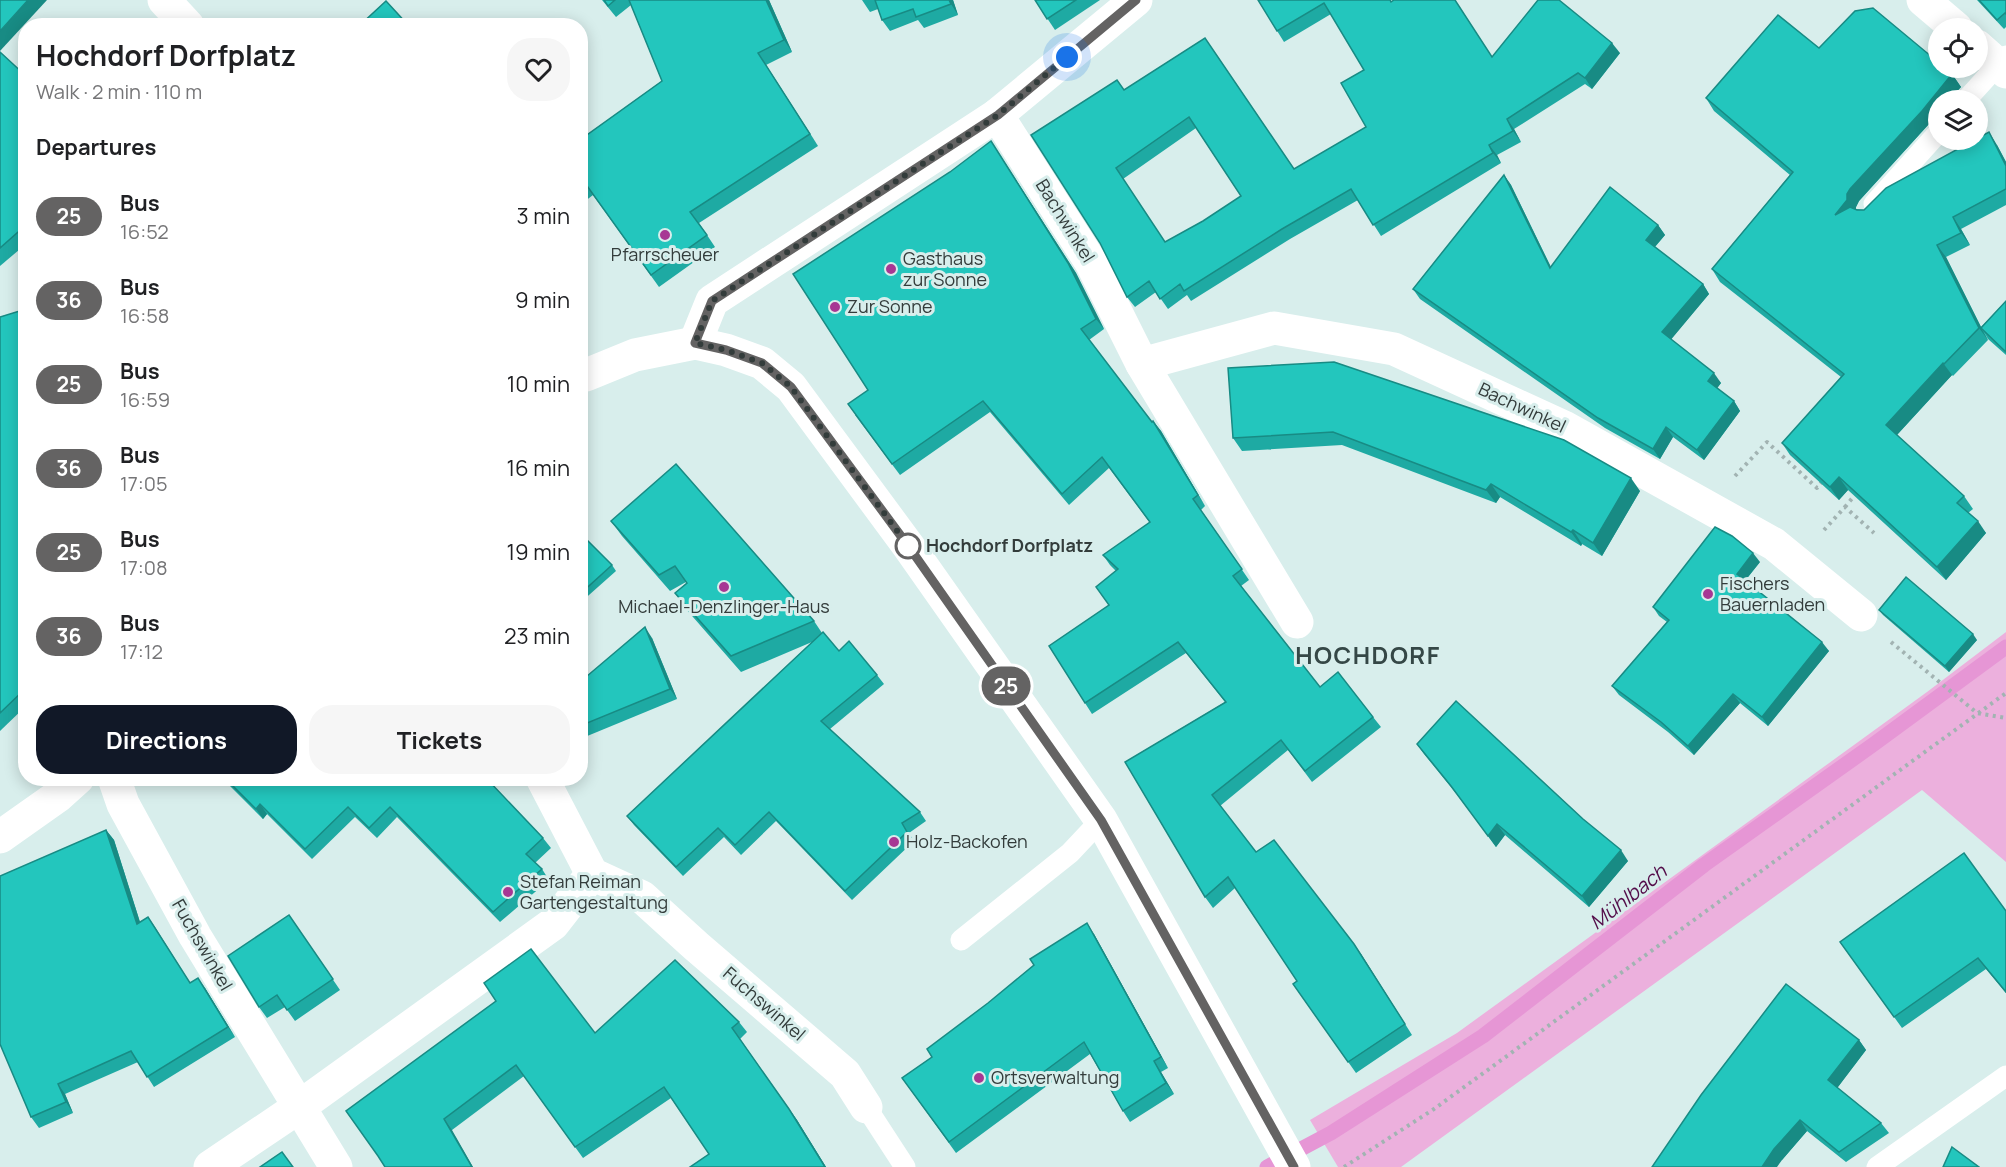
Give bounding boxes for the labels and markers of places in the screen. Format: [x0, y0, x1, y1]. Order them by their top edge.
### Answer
marker: Pfarrscheuer [658, 228, 672, 242]
place label: Pfarrscheuer [611, 242, 720, 266]
place label: Gasthaus zur Sonne [903, 246, 987, 291]
marker: Gasthaus zur Sonne [884, 262, 898, 276]
place label: Zur Sonne [847, 294, 932, 318]
marker: Zur Sonne [828, 300, 842, 314]
marker: Hochdorf Dorfplatz [895, 533, 921, 559]
place label: Hochdorf Dorfplatz [926, 533, 1093, 557]
place label: Fischers Bauernladen [1720, 571, 1825, 616]
marker: Michael-Denzlinger-Haus [717, 580, 731, 594]
marker: Fischers Bauernladen [1701, 587, 1715, 601]
place label: Michael-Denzlinger-Haus [618, 594, 830, 618]
place label: Holz-Backofen [906, 829, 1028, 853]
marker: Holz-Backofen [887, 835, 901, 849]
place label: Stefan Reiman Gartengestaltung [520, 869, 668, 914]
marker: Stefan Reiman Gartengestaltung [501, 885, 515, 899]
place label: Ortsverwaltung [991, 1065, 1119, 1089]
marker: Ortsverwaltung [972, 1071, 986, 1085]

